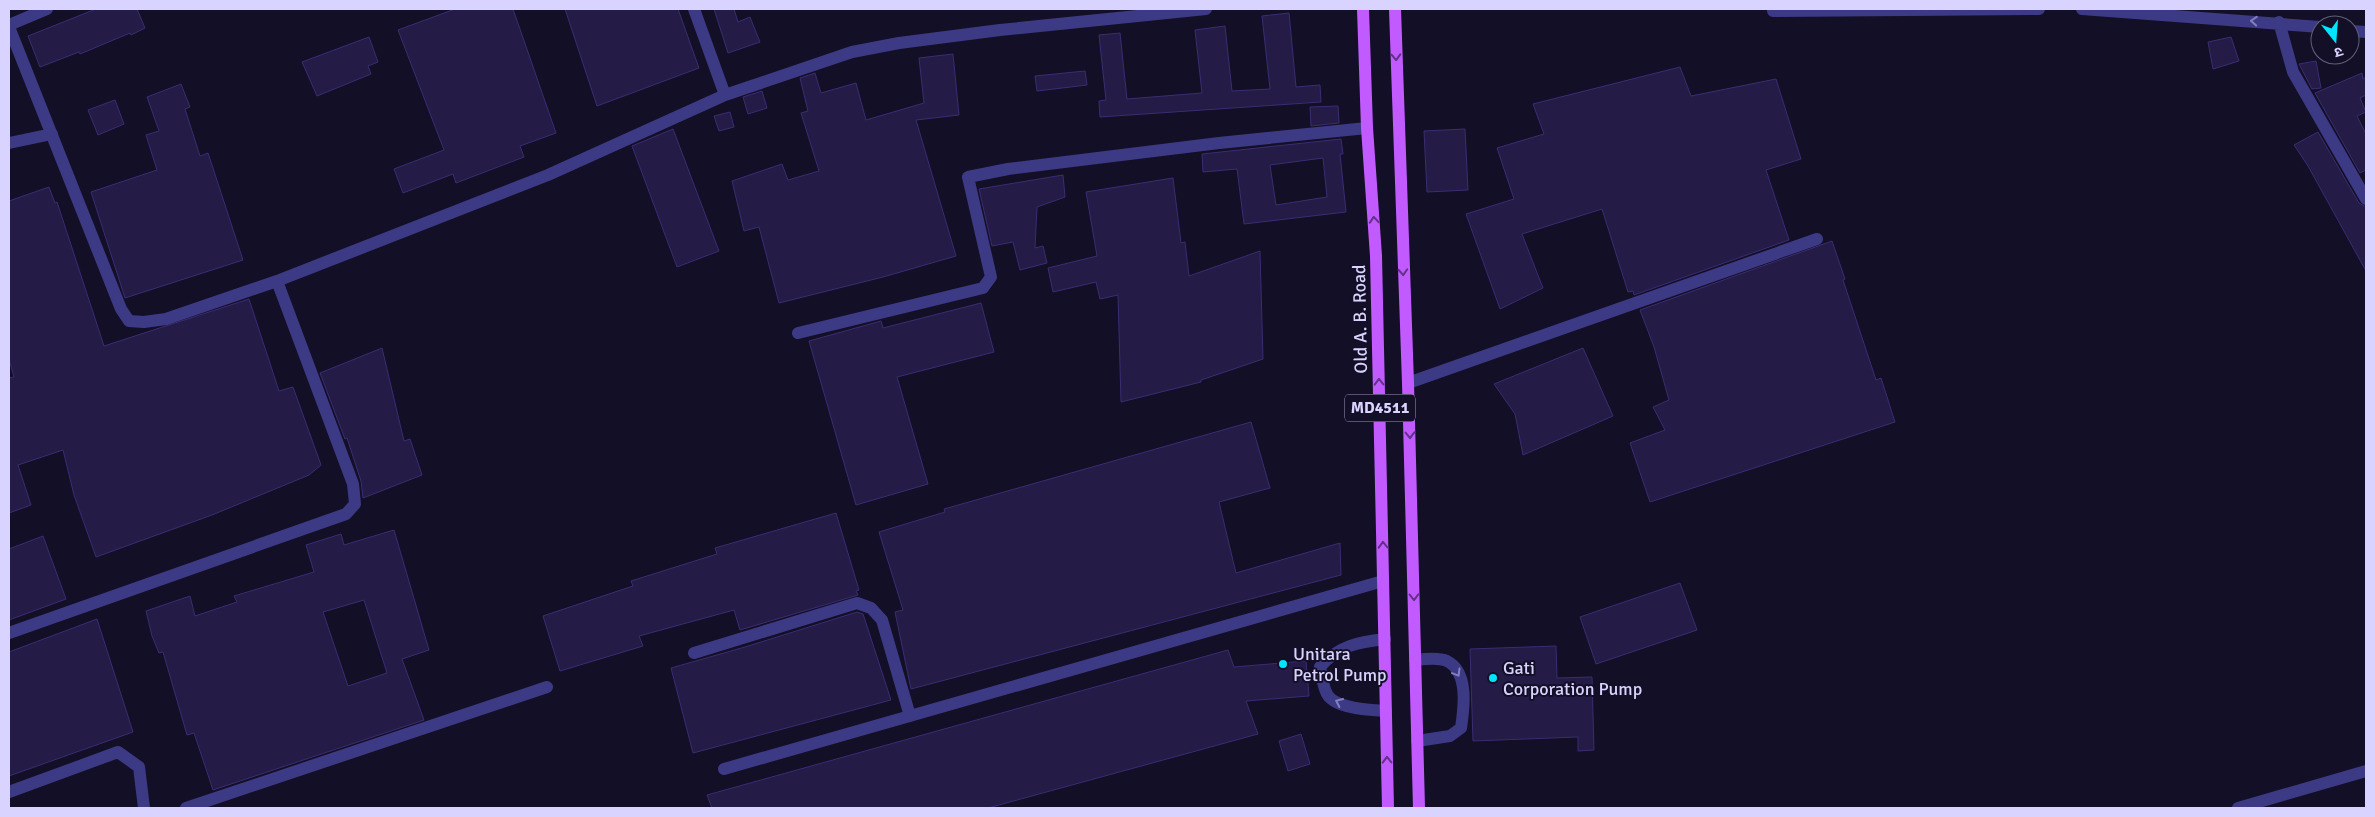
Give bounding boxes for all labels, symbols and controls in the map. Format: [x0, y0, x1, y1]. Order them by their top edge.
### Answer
one-way arrow [2250, 15, 2258, 26]
north arrow [2310, 15, 2360, 65]
text: उ [2331, 43, 2345, 62]
one-way arrow [1391, 54, 1402, 62]
one-way arrow [1368, 215, 1379, 223]
street label: Old A. B. Road [1348, 264, 1372, 374]
one-way arrow [1398, 269, 1409, 277]
one-way arrow [1374, 378, 1384, 386]
road number: MD4511 [1345, 394, 1415, 422]
one-way arrow [1404, 431, 1415, 439]
one-way arrow [1377, 540, 1388, 548]
one-way arrow [1408, 593, 1419, 601]
place label: Unitara Petrol Pump [1293, 643, 1387, 686]
place label: Gati Corporation Pump [1503, 657, 1642, 700]
marker: Unitara Petrol Pump [1277, 658, 1289, 670]
one-way arrow [1451, 668, 1461, 677]
marker: Gati Corporation Pump [1487, 672, 1499, 684]
one-way arrow [1335, 698, 1344, 709]
one-way arrow [1382, 755, 1393, 763]

